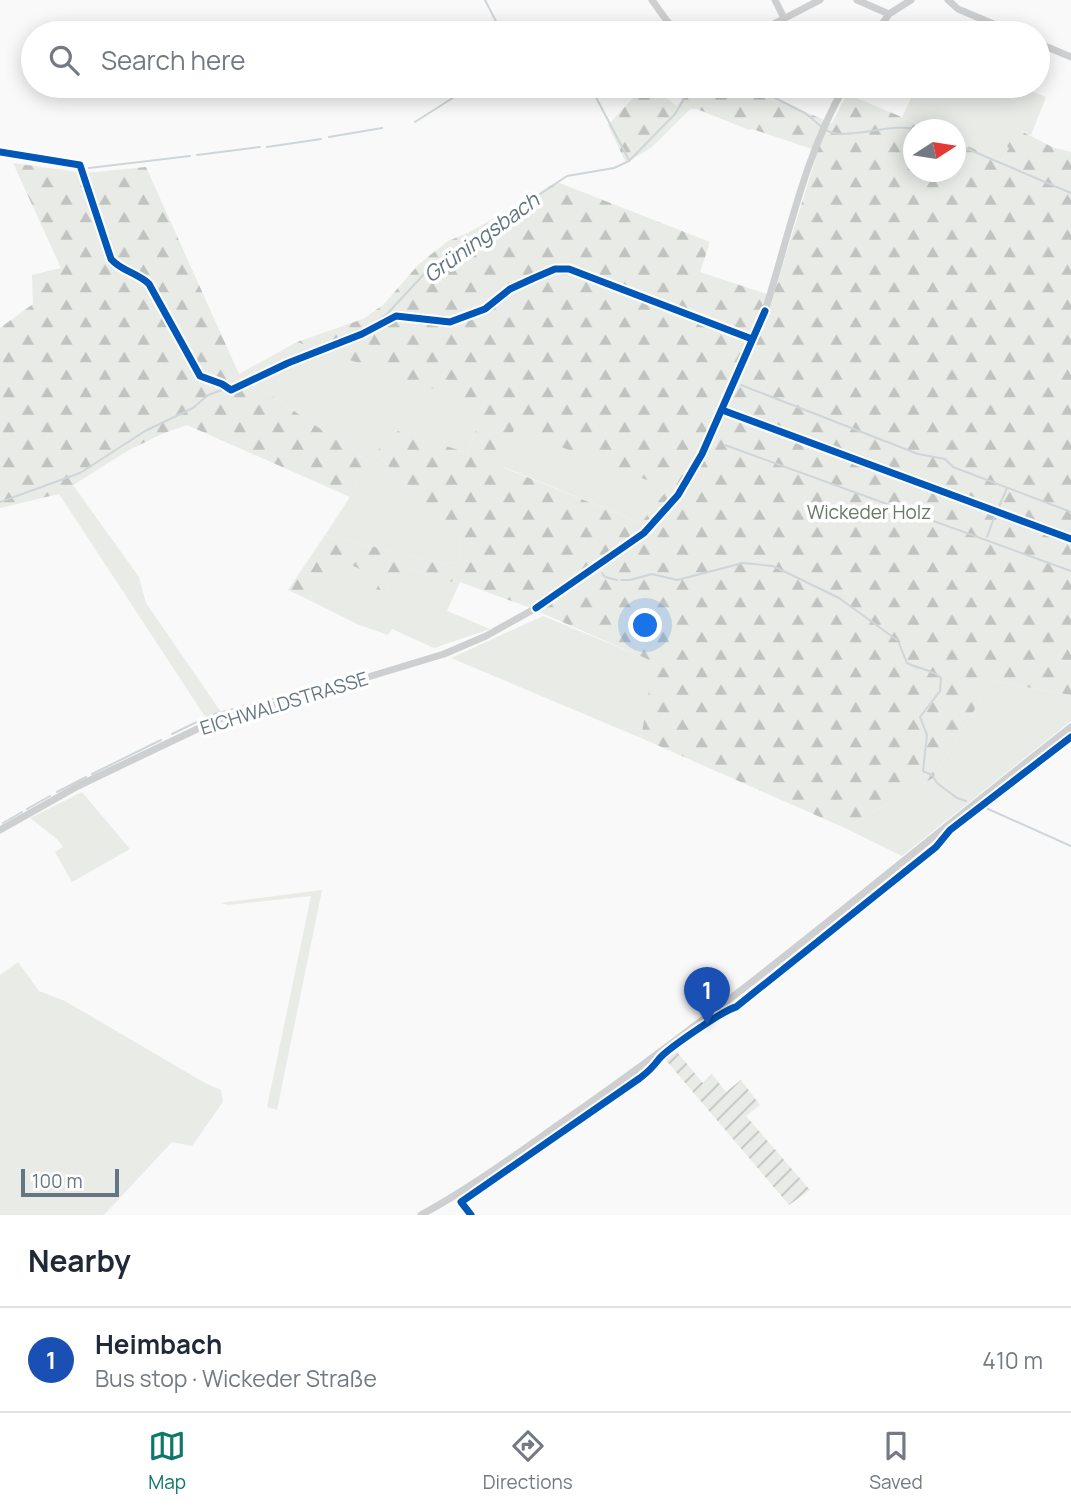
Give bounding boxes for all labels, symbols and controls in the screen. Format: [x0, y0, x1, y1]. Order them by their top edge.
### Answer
search box [21, 21, 1050, 98]
icon: search [45, 41, 83, 79]
text: Search here [101, 42, 246, 78]
north arrow [903, 119, 966, 182]
water label: Grüningsbach [418, 185, 546, 288]
park label: Wickeder Holz [807, 499, 931, 525]
your location [628, 608, 662, 642]
street label: EICHWALDSTRASSE [197, 665, 371, 741]
pin: 1 [684, 967, 730, 1025]
scale bar [21, 1166, 119, 1198]
text: 100 m [32, 1168, 83, 1194]
text: Nearby [28, 1240, 131, 1281]
text: Heimbach [95, 1326, 222, 1362]
text: 1 [46, 1344, 56, 1376]
text: 410 m [982, 1344, 1043, 1376]
text: Bus stop · Wickeder Straße [95, 1362, 377, 1394]
tab: Map [148, 1427, 186, 1495]
tab: Directions [483, 1427, 573, 1495]
tab: Saved [869, 1427, 923, 1495]

